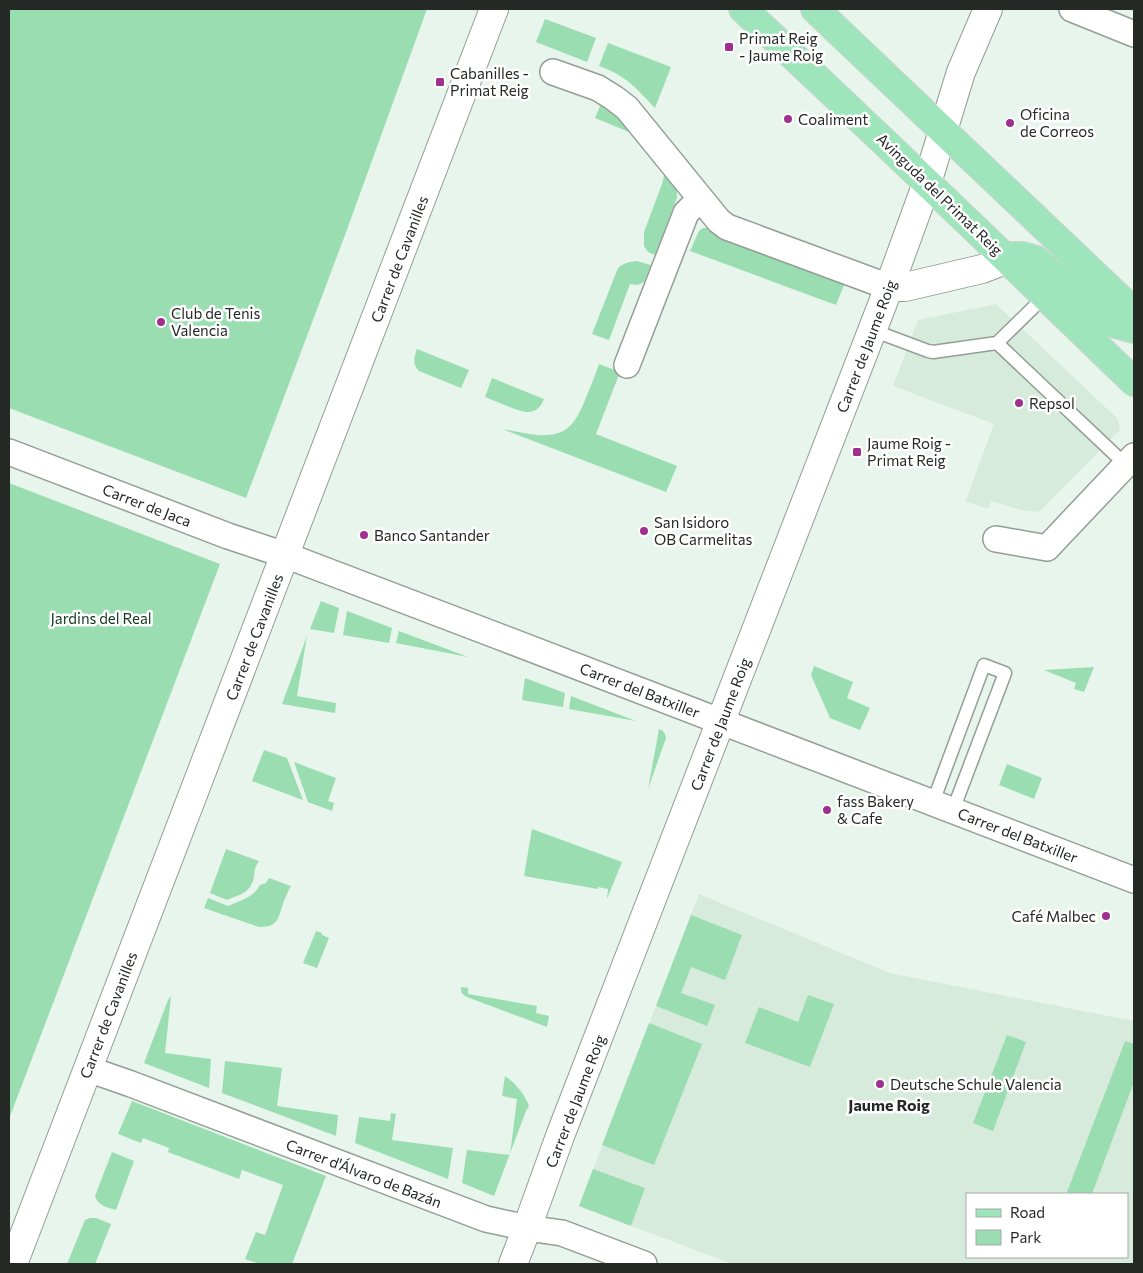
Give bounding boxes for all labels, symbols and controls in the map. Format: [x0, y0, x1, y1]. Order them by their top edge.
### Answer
place label: Primat Reig - Jaume Roig [739, 29, 823, 64]
marker: Primat Reig - Jaume Roig [723, 41, 735, 53]
place label: Cabanilles - Primat Reig [450, 64, 529, 99]
marker: Cabanilles - Primat Reig [434, 76, 446, 88]
place label: Oficina de Correos [1020, 105, 1094, 140]
place label: Coaliment [798, 110, 869, 128]
marker: Coaliment [782, 113, 794, 125]
marker: Oficina de Correos [1004, 117, 1016, 129]
street label: Avinguda del Primat Reig [873, 129, 1007, 259]
street label: Carrer de Cavanilles [367, 193, 432, 325]
street label: Carrer de Jaume Roig [832, 277, 900, 415]
place label: Club de Tenis Valencia [171, 304, 260, 339]
marker: Club de Tenis Valencia [155, 316, 167, 328]
place label: Repsol [1029, 394, 1075, 412]
marker: Repsol [1013, 397, 1025, 409]
place label: Jaume Roig - Primat Reig [867, 434, 951, 469]
marker: Jaume Roig - Primat Reig [851, 446, 863, 458]
street label: Carrer de Jaca [100, 480, 194, 530]
place label: San Isidoro OB Carmelitas [654, 513, 753, 548]
marker: San Isidoro OB Carmelitas [638, 525, 650, 537]
place label: Banco Santander [374, 526, 490, 544]
marker: Banco Santander [358, 529, 370, 541]
street label: Carrer de Cavanilles [222, 571, 287, 703]
park label: Jardins del Real [50, 609, 152, 627]
street label: Carrer de Jaume Roig [686, 655, 754, 793]
street label: Carrer del Batxiller [578, 659, 702, 721]
place label: fass Bakery & Cafe [837, 792, 914, 827]
marker: fass Bakery & Cafe [821, 804, 833, 816]
street label: Carrer del Batxiller [956, 804, 1080, 866]
place label: Café Malbec [1011, 907, 1096, 925]
marker: Café Malbec [1100, 910, 1112, 922]
street label: Carrer de Cavanilles [76, 949, 141, 1081]
street label: Carrer de Jaume Roig [541, 1032, 609, 1170]
place label: Deutsche Schule Valencia [890, 1075, 1062, 1093]
marker: Deutsche Schule Valencia [874, 1078, 886, 1090]
district label: Jaume Roig [848, 1095, 930, 1114]
street label: Carrer d'Álvaro de Bazán [284, 1134, 445, 1211]
legend [966, 1193, 1128, 1258]
text: Road [1010, 1203, 1045, 1221]
text: Park [1010, 1228, 1041, 1246]

